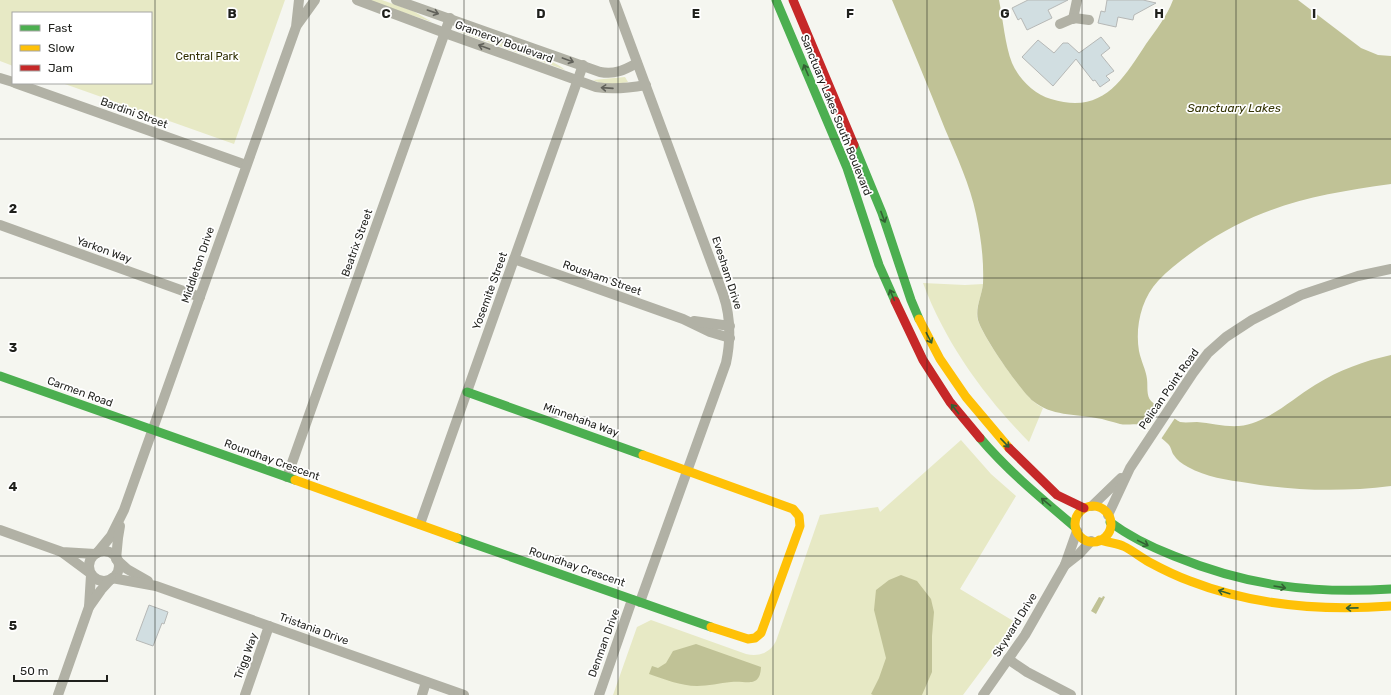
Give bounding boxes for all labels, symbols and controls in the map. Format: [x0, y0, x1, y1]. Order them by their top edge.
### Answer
text: B [227, 6, 237, 21]
text: C [381, 6, 391, 21]
text: D [536, 6, 546, 21]
text: E [692, 6, 700, 21]
text: F [846, 6, 854, 21]
text: G [1000, 6, 1010, 21]
text: H [1154, 6, 1164, 21]
text: I [1312, 6, 1316, 21]
one-way arrow [426, 9, 438, 17]
legend [12, 12, 152, 84]
street label: Gramercy Boulevard [453, 18, 555, 66]
text: Fast [48, 21, 72, 35]
street label: Sanctuary Lakes South Boulevard [798, 33, 874, 197]
text: Slow [48, 41, 75, 55]
one-way arrow [478, 43, 490, 51]
park label: Central Park [176, 50, 239, 63]
one-way arrow [562, 57, 574, 65]
text: Jam [48, 61, 73, 75]
one-way arrow [801, 64, 809, 76]
one-way arrow [601, 85, 614, 92]
street label: Bardini Street [99, 95, 170, 131]
water label: Sanctuary Lakes [1187, 101, 1281, 115]
text: 2 [9, 201, 17, 216]
street label: Beatrix Street [339, 207, 376, 279]
one-way arrow [880, 211, 888, 223]
street label: Middleton Drive [179, 225, 217, 305]
street label: Yarkon Way [75, 234, 133, 266]
street label: Evesham Drive [709, 235, 745, 311]
street label: Yosemite Street [470, 250, 510, 332]
street label: Rousham Street [561, 258, 644, 298]
one-way arrow [888, 290, 896, 302]
one-way arrow [926, 332, 933, 344]
text: 3 [9, 340, 18, 355]
street label: Pelican Point Road [1136, 346, 1202, 432]
street label: Carmen Road [45, 374, 115, 410]
street label: Minnehaha Way [541, 400, 621, 440]
one-way arrow [951, 403, 960, 414]
street label: Roundhay Crescent [222, 437, 322, 484]
one-way arrow [1000, 438, 1010, 448]
text: 4 [9, 479, 18, 494]
one-way arrow [1040, 497, 1051, 506]
one-way arrow [1137, 540, 1149, 547]
street label: Roundhay Crescent [527, 544, 627, 590]
one-way arrow [1273, 583, 1286, 591]
one-way arrow [1217, 588, 1230, 595]
street label: Skyward Drive [990, 591, 1040, 659]
one-way arrow [1346, 604, 1359, 612]
street label: Denman Drive [586, 607, 622, 679]
street label: Tristania Drive [278, 610, 350, 648]
text: 5 [9, 618, 17, 633]
street label: Trigg Way [232, 631, 260, 681]
scale bar [14, 657, 107, 683]
text: 50 m [20, 664, 48, 678]

